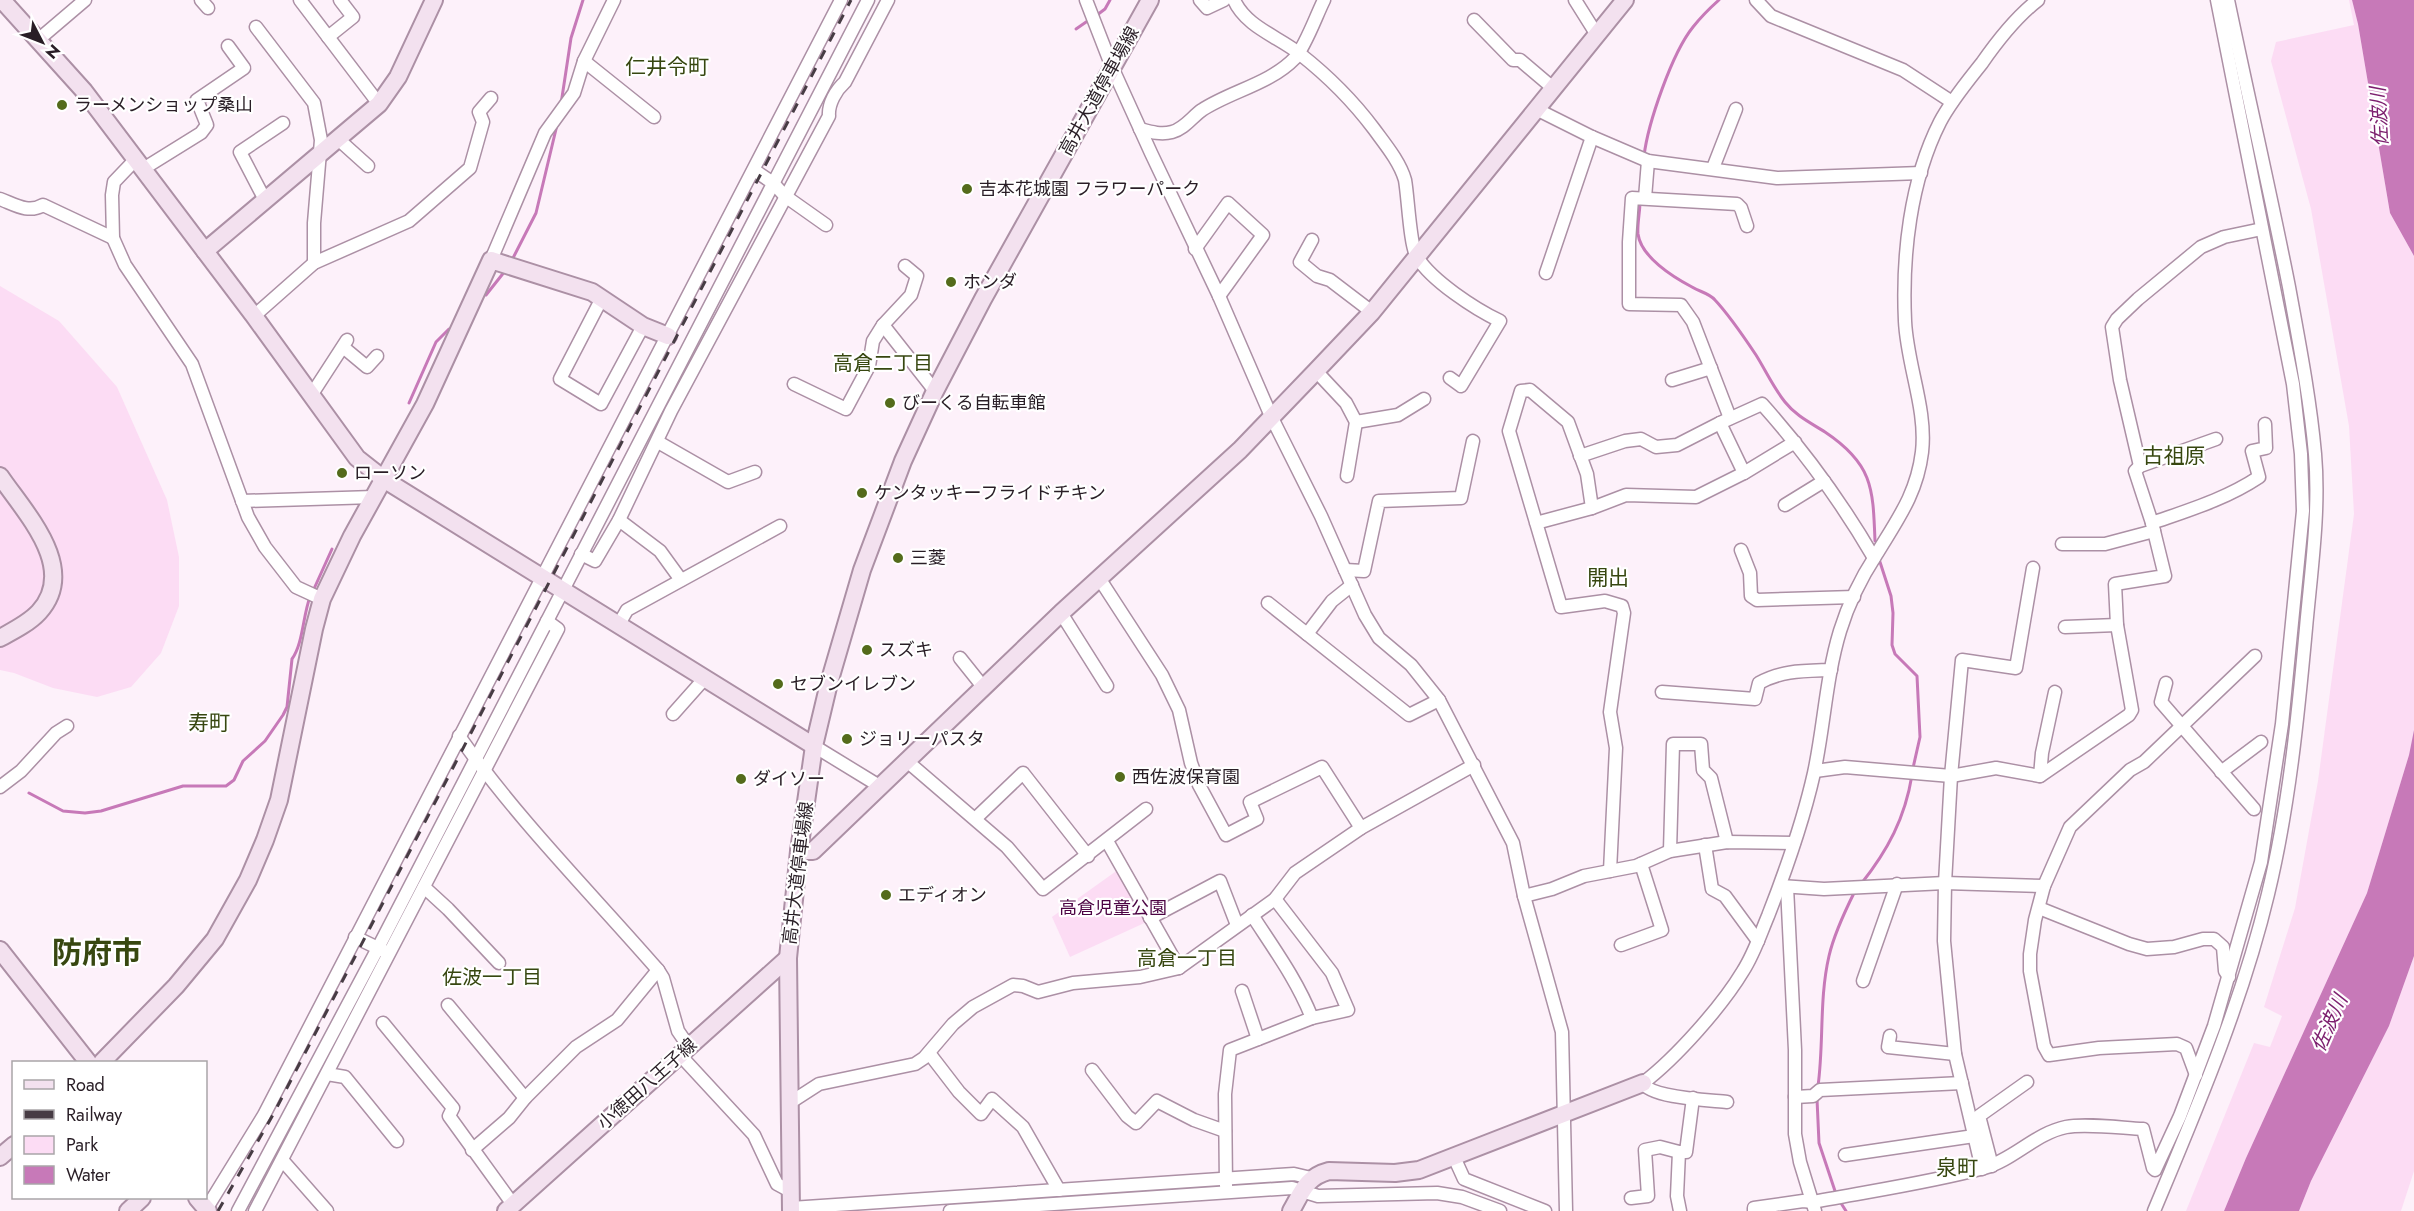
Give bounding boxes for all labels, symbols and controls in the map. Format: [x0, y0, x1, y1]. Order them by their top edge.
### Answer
north arrow [12, 12, 72, 72]
street label: 高井大道停車場線 [1053, 22, 1145, 160]
text: N [40, 39, 66, 64]
district label: 仁井令町 [625, 52, 709, 82]
water label: 佐波川 [2363, 84, 2396, 148]
place label: ラーメンショップ桑山 [74, 92, 253, 118]
marker: ラーメンショップ桑山 [55, 98, 69, 112]
place label: 吉本花城園 フラワーパーク [979, 176, 1200, 202]
marker: 吉本花城園 フラワーパーク [960, 182, 974, 196]
place label: ホンダ [963, 269, 1017, 295]
marker: ホンダ [944, 275, 958, 289]
district label: 高倉二丁目 [833, 349, 933, 378]
place label: びーくる自転車館 [902, 390, 1046, 416]
marker: びーくる自転車館 [883, 396, 897, 410]
district label: 古祖原 [2143, 441, 2206, 471]
place label: ローソン [354, 460, 426, 486]
marker: ローソン [335, 466, 349, 480]
place label: ケンタッキーフライドチキン [874, 480, 1106, 506]
marker: ケンタッキーフライドチキン [855, 486, 869, 500]
place label: 三菱 [910, 545, 946, 571]
marker: 三菱 [891, 551, 905, 565]
district label: 開出 [1587, 563, 1629, 593]
place label: スズキ [879, 637, 933, 663]
marker: スズキ [860, 643, 874, 657]
place label: セブンイレブン [790, 671, 916, 697]
marker: セブンイレブン [771, 677, 785, 691]
district label: 寿町 [188, 708, 230, 738]
place label: ジョリーパスタ [859, 726, 985, 752]
marker: ジョリーパスタ [840, 732, 854, 746]
place label: 西佐波保育園 [1132, 764, 1240, 790]
place label: ダイソー [753, 766, 825, 792]
marker: 西佐波保育園 [1113, 770, 1127, 784]
marker: ダイソー [734, 772, 748, 786]
street label: 高井大道停車場線 [776, 800, 820, 946]
place label: エディオン [898, 882, 987, 908]
marker: エディオン [879, 888, 893, 902]
park label: 高倉児童公園 [1059, 895, 1167, 921]
district label: 防府市 [52, 931, 142, 974]
district label: 高倉一丁目 [1137, 944, 1237, 973]
district label: 佐波一丁目 [442, 963, 542, 992]
water label: 佐波川 [2304, 988, 2356, 1057]
street label: 小徳田八王子線 [591, 1032, 703, 1136]
legend [12, 1061, 207, 1199]
text: Road [66, 1072, 105, 1098]
text: Railway [66, 1102, 122, 1128]
text: Park [66, 1132, 98, 1158]
district label: 泉町 [1936, 1153, 1978, 1183]
text: Water [66, 1162, 111, 1188]

